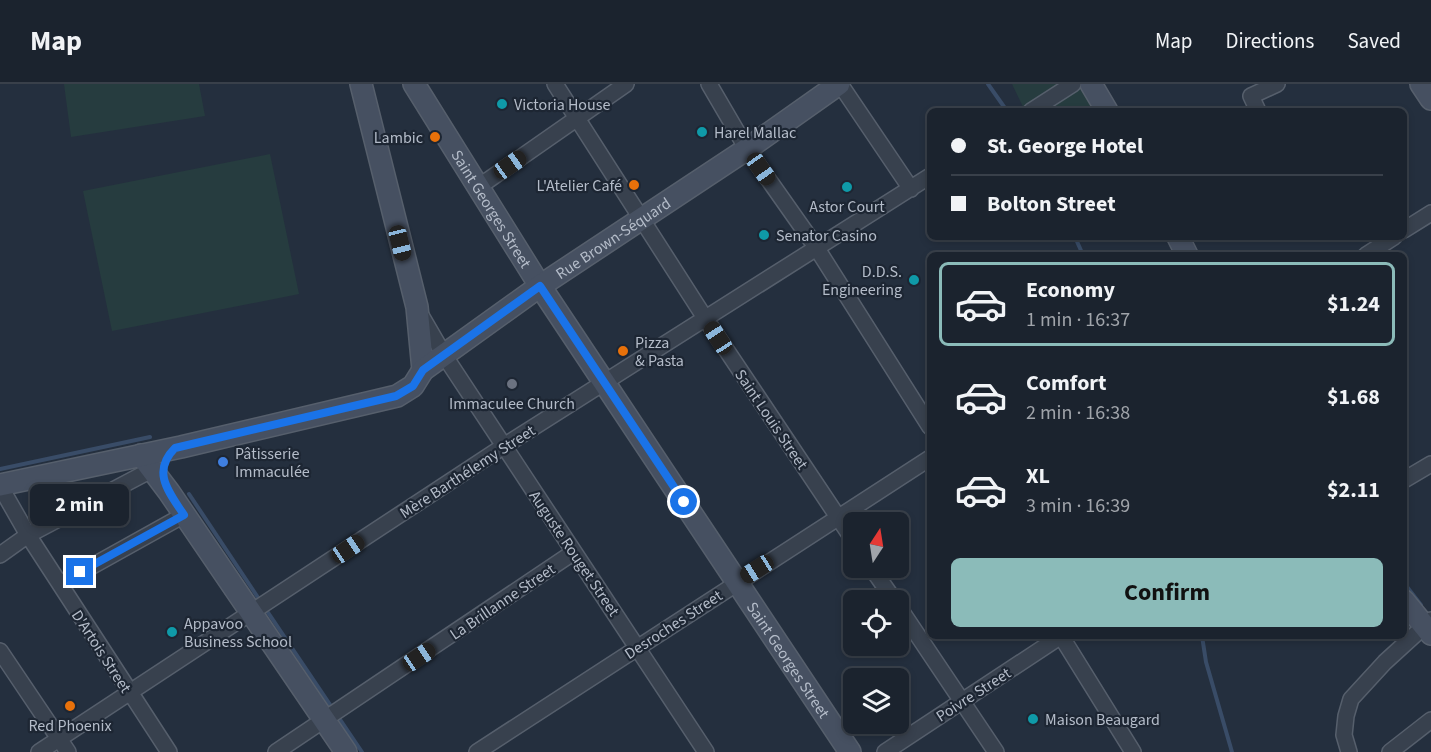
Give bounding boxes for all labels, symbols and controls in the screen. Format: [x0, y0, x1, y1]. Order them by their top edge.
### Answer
text: Map [30, 21, 82, 61]
text: Map [1155, 26, 1193, 56]
text: Directions [1226, 26, 1314, 56]
text: Saved [1347, 26, 1401, 56]
place label: Victoria House [514, 94, 610, 116]
marker: Victoria House [495, 97, 509, 111]
place label: Harel Mallac [714, 122, 796, 144]
marker: Harel Mallac [695, 125, 709, 139]
place label: Lambic [374, 127, 423, 149]
marker: Lambic [428, 130, 442, 144]
text: St. George Hotel [987, 130, 1143, 162]
street label: Saint Georges Street [446, 146, 537, 273]
car [490, 147, 530, 183]
car [743, 149, 779, 189]
place label: L'Atelier Café [537, 175, 622, 197]
marker: L'Atelier Café [627, 178, 641, 192]
marker: Astor Court [840, 180, 854, 194]
text: Bolton Street [987, 188, 1116, 220]
street label: Rue Brown-Séquard [552, 193, 675, 285]
place label: Astor Court [809, 196, 885, 218]
car [387, 223, 413, 263]
place label: Senator Casino [776, 225, 877, 247]
marker: Senator Casino [757, 228, 771, 242]
place label: D.D.S. Engineering [822, 261, 902, 301]
marker: D.D.S. Engineering [907, 273, 921, 287]
text: Economy [1026, 274, 1115, 306]
icon: car [954, 277, 1008, 331]
text: $1.24 [1327, 288, 1380, 320]
text: 1 min · 16:37 [1026, 306, 1130, 334]
car [701, 318, 735, 358]
place label: Pizza & Pasta [635, 332, 684, 372]
marker: Pizza & Pasta [616, 344, 630, 358]
street label: Saint Louis Street [729, 365, 813, 475]
text: Comfort [1026, 367, 1107, 399]
icon: car [954, 370, 1008, 424]
marker: Immaculee Church [505, 377, 519, 391]
text: $1.68 [1327, 381, 1380, 413]
place label: Immaculee Church [449, 393, 575, 415]
text: 2 min · 16:38 [1026, 399, 1130, 427]
street label: Mère Barthélemy Street [396, 419, 540, 524]
place label: Pâtisserie Immaculée [235, 443, 310, 483]
marker: Pâtisserie Immaculée [216, 455, 230, 469]
text: XL [1026, 460, 1050, 492]
icon: car [954, 463, 1008, 517]
text: $2.11 [1327, 474, 1380, 506]
callout: 2 min [31, 485, 130, 527]
street label: Auguste Rouget Street [524, 486, 625, 621]
route start [670, 488, 697, 515]
text: 2 min [55, 491, 104, 519]
text: 3 min · 16:39 [1026, 492, 1130, 520]
north arrow [843, 512, 909, 578]
map controls [843, 512, 909, 734]
car [328, 531, 368, 567]
car [737, 552, 777, 586]
route end [66, 558, 93, 585]
street label: La Brillanne Street [445, 558, 560, 645]
button: Confirm [951, 558, 1383, 627]
street label: Desroches Street [620, 585, 727, 665]
button: locate [843, 590, 909, 656]
street label: Saint Georges Street [741, 598, 835, 723]
street label: D'Artois Street [66, 606, 137, 698]
place label: Appavoo Business School [184, 613, 292, 653]
marker: Appavoo Business School [165, 625, 179, 639]
car [399, 639, 439, 675]
street label: Poivre Street [932, 662, 1016, 727]
button: layers [843, 668, 909, 734]
marker: Red Phoenix [63, 699, 77, 713]
place label: Maison Beaugard [1045, 709, 1160, 731]
marker: Maison Beaugard [1026, 712, 1040, 726]
place label: Red Phoenix [28, 715, 112, 737]

